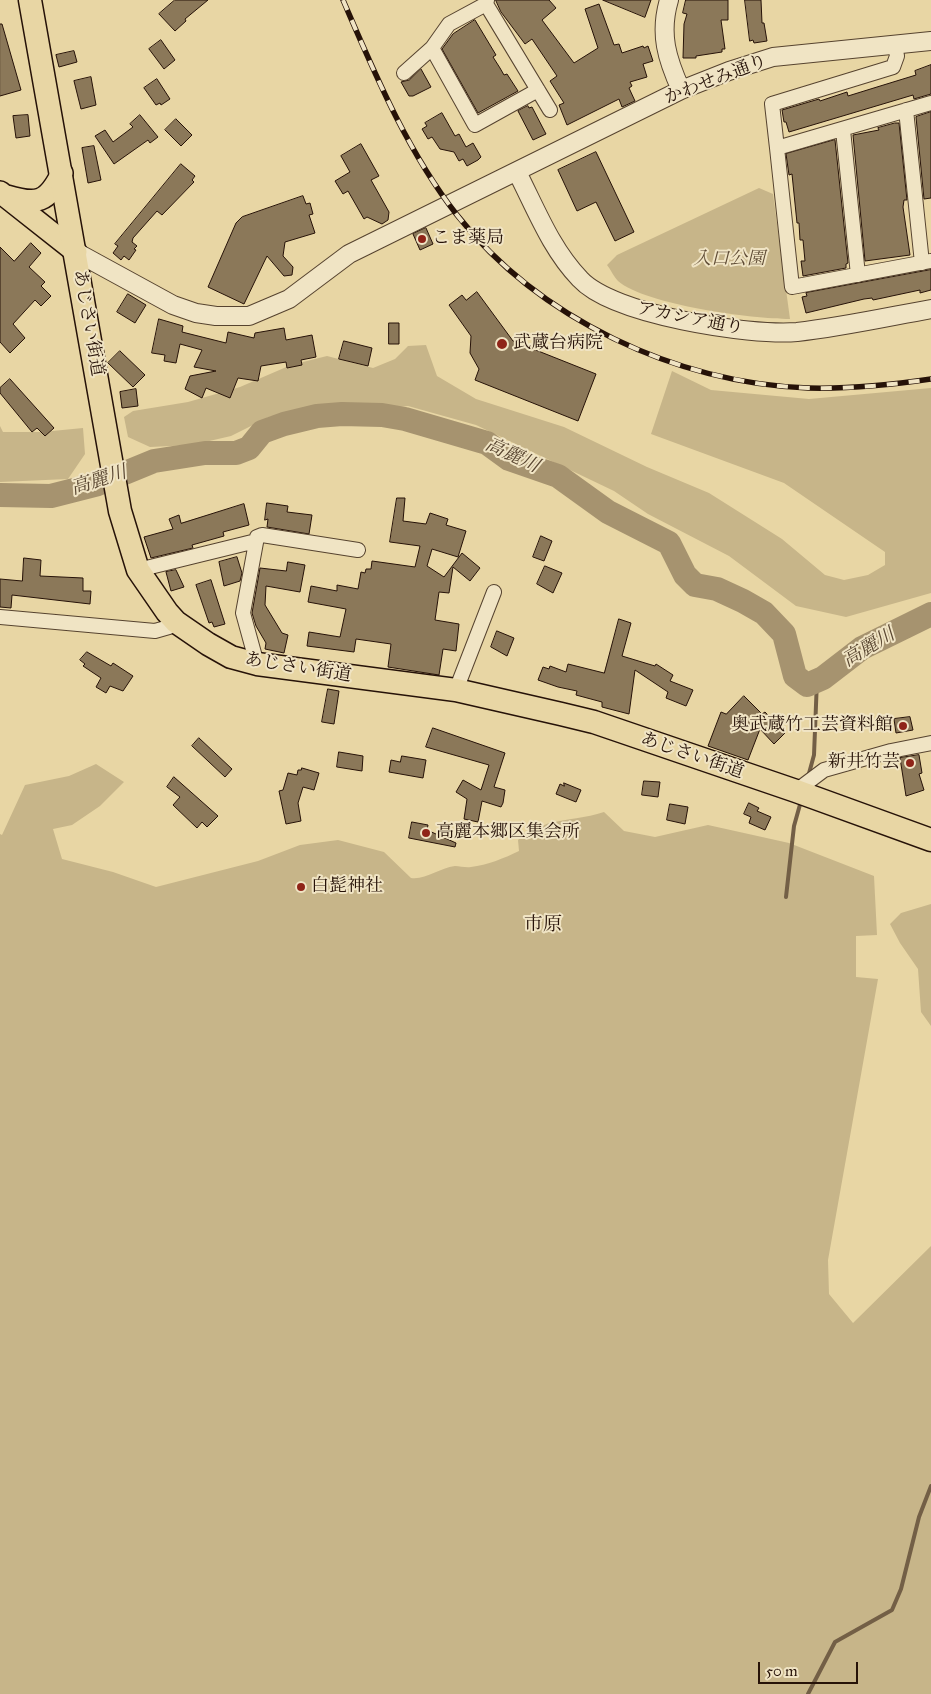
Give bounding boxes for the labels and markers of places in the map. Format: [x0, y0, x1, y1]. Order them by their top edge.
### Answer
place label: こま薬局 [432, 228, 504, 250]
marker: こま薬局 [416, 233, 428, 245]
place label: 武蔵台病院 [513, 333, 603, 355]
marker: 武蔵台病院 [495, 337, 509, 351]
place label: 奥武蔵竹工芸資料館 [731, 715, 893, 737]
marker: 奥武蔵竹工芸資料館 [897, 720, 909, 732]
place label: 新井竹芸 [828, 752, 900, 774]
marker: 新井竹芸 [904, 757, 916, 769]
place label: 高麗本郷区集会所 [436, 822, 580, 844]
marker: 高麗本郷区集会所 [420, 827, 432, 839]
place label: 白髭神社 [311, 876, 383, 898]
marker: 白髭神社 [295, 881, 307, 893]

